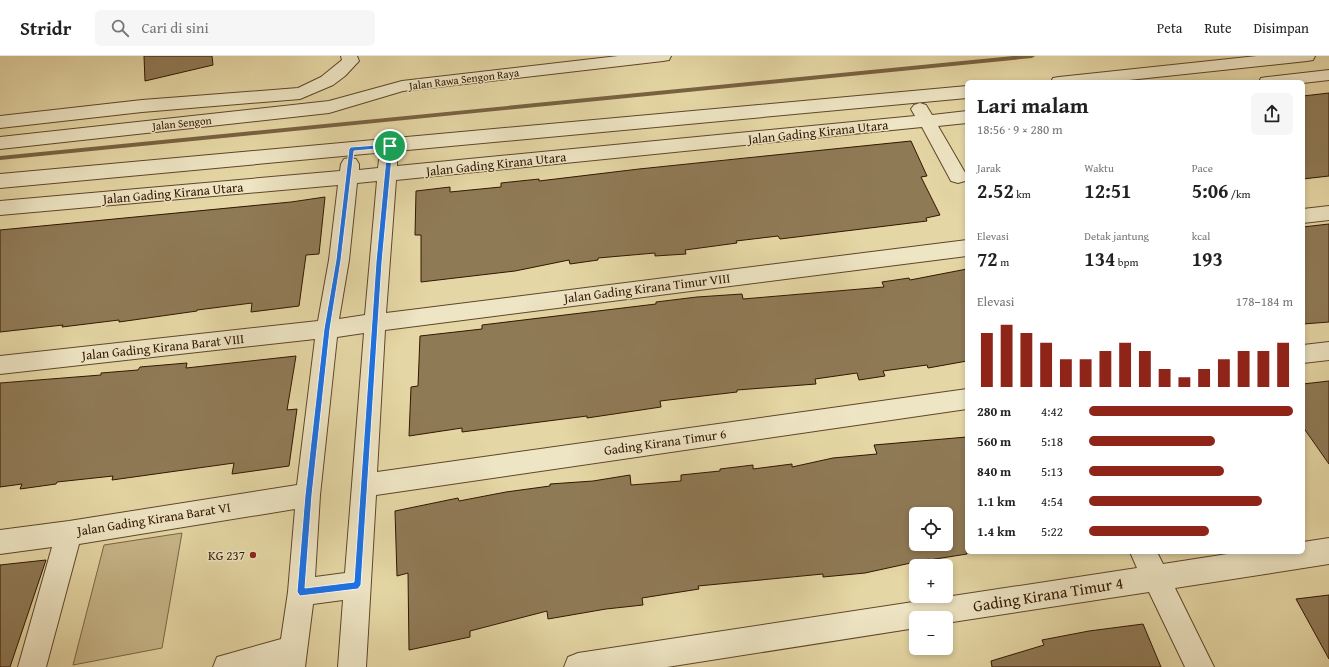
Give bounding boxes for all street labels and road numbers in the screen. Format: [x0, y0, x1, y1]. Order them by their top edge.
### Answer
street label: Jalan Rawa Sengon Raya [406, 64, 521, 94]
street label: Jalan Sengon [150, 112, 213, 134]
street label: Jalan Gading Kirana Utara [745, 115, 890, 149]
street label: Jalan Gading Kirana Utara [423, 147, 568, 181]
street label: Jalan Gading Kirana Utara [100, 177, 245, 209]
street label: Jalan Gading Kirana Timur VIII [561, 268, 731, 308]
street label: Jalan Gading Kirana Barat VIII [79, 329, 245, 365]
street label: Gading Kirana Timur 6 [603, 424, 727, 460]
street label: Jalan Gading Kirana Barat VI [74, 497, 232, 541]
street label: Gading Kirana Timur 4 [971, 570, 1125, 618]

